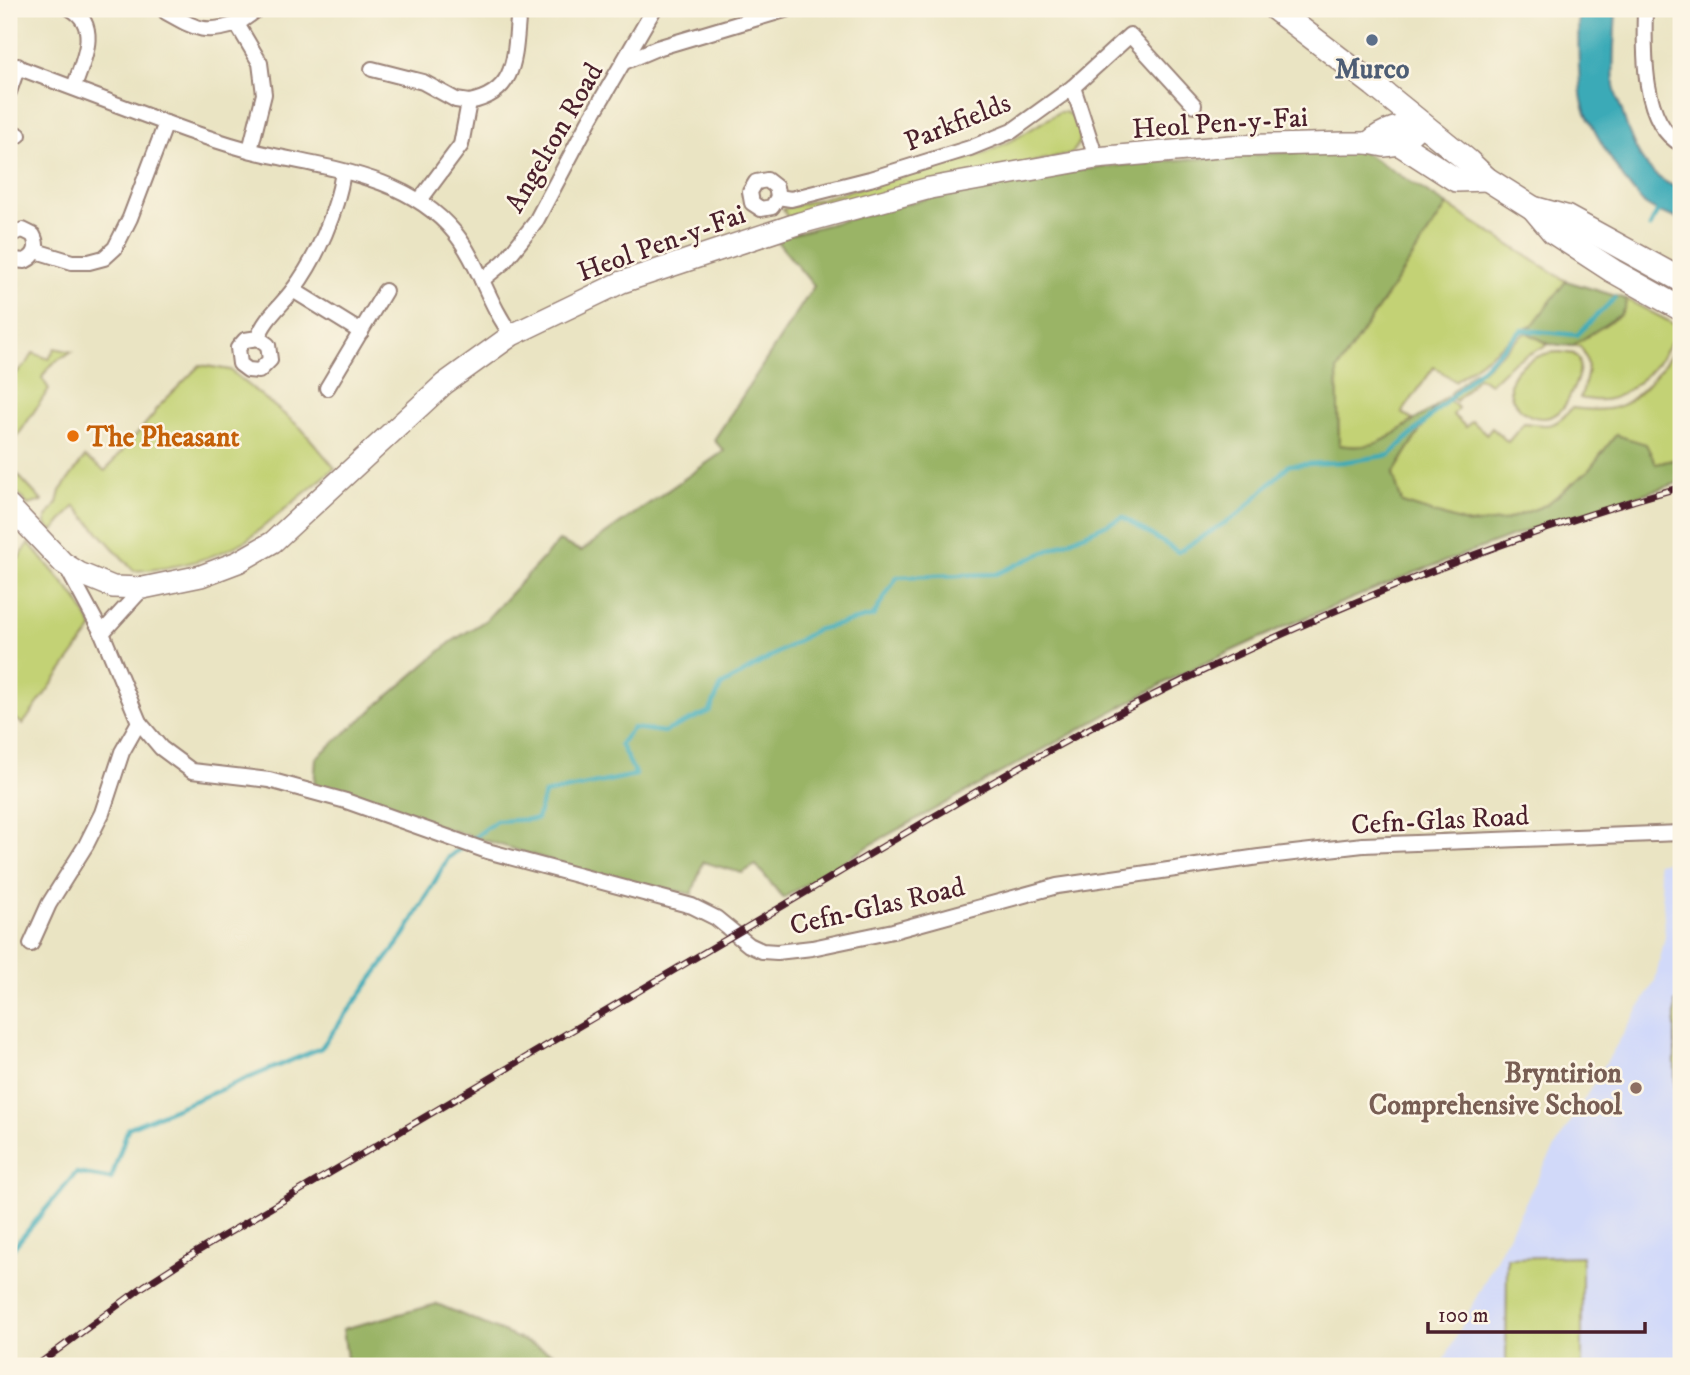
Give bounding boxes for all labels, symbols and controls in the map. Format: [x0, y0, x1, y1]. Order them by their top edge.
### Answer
marker: Murco [1364, 32, 1380, 48]
place label: Murco [1335, 52, 1410, 87]
street label: Angelton Road [497, 57, 611, 219]
street label: Parkfields [899, 85, 1016, 159]
street label: Heol Pen-y-Fai [1131, 100, 1309, 147]
street label: Heol Pen-y-Fai [573, 197, 750, 290]
place label: The Pheasant [86, 420, 239, 455]
marker: The Pheasant [65, 428, 81, 444]
street label: Cefn-Glas Road [1350, 798, 1530, 843]
street label: Cefn-Glas Road [787, 869, 968, 944]
place label: Bryntirion Comprehensive School [1369, 1056, 1623, 1123]
marker: Bryntirion Comprehensive School [1628, 1080, 1644, 1096]
scale bar [1428, 1291, 1644, 1335]
text: 100 m [1438, 1303, 1489, 1329]

